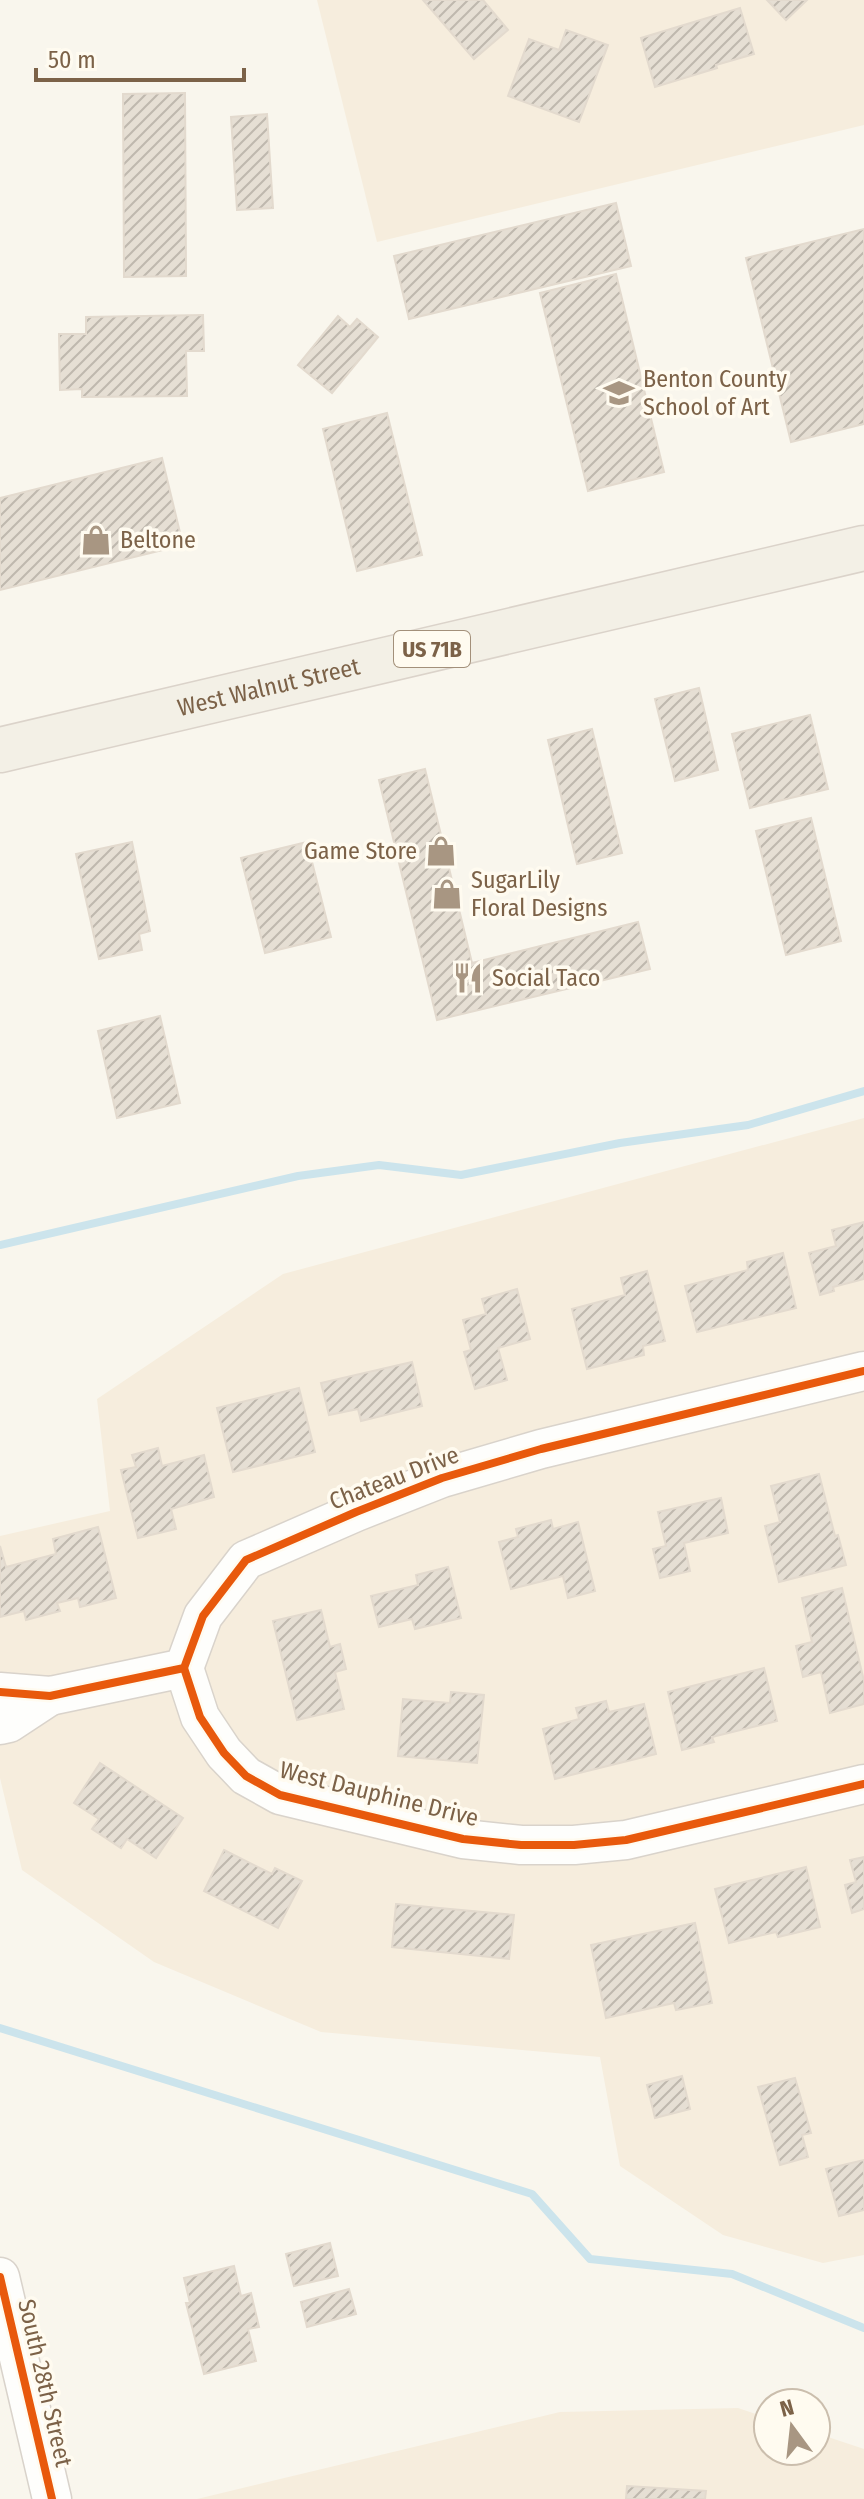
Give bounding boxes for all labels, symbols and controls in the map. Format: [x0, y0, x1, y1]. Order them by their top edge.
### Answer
scale bar [36, 32, 244, 82]
text: 50 m [48, 46, 96, 74]
place label: Benton County School of Art [643, 365, 787, 421]
school or university icon: Benton County School of Art [602, 376, 636, 410]
shop icon: Beltone [79, 523, 113, 557]
place label: Beltone [120, 526, 196, 554]
road number: US 71B [394, 631, 470, 667]
street label: West Walnut Street [175, 652, 363, 722]
shop icon: Game Store [424, 834, 458, 868]
place label: Game Store [304, 837, 417, 865]
place label: SugarLily Floral Designs [471, 866, 608, 922]
shop icon: SugarLily Floral Designs [430, 877, 464, 911]
restaurant icon: Social Taco [451, 961, 485, 995]
place label: Social Taco [492, 964, 600, 992]
street label: Chateau Drive [325, 1441, 463, 1515]
street label: West Dauphine Drive [277, 1756, 481, 1832]
street label: South 28th Street [12, 2297, 78, 2470]
north arrow [752, 2387, 832, 2467]
text: N [777, 2393, 797, 2423]

